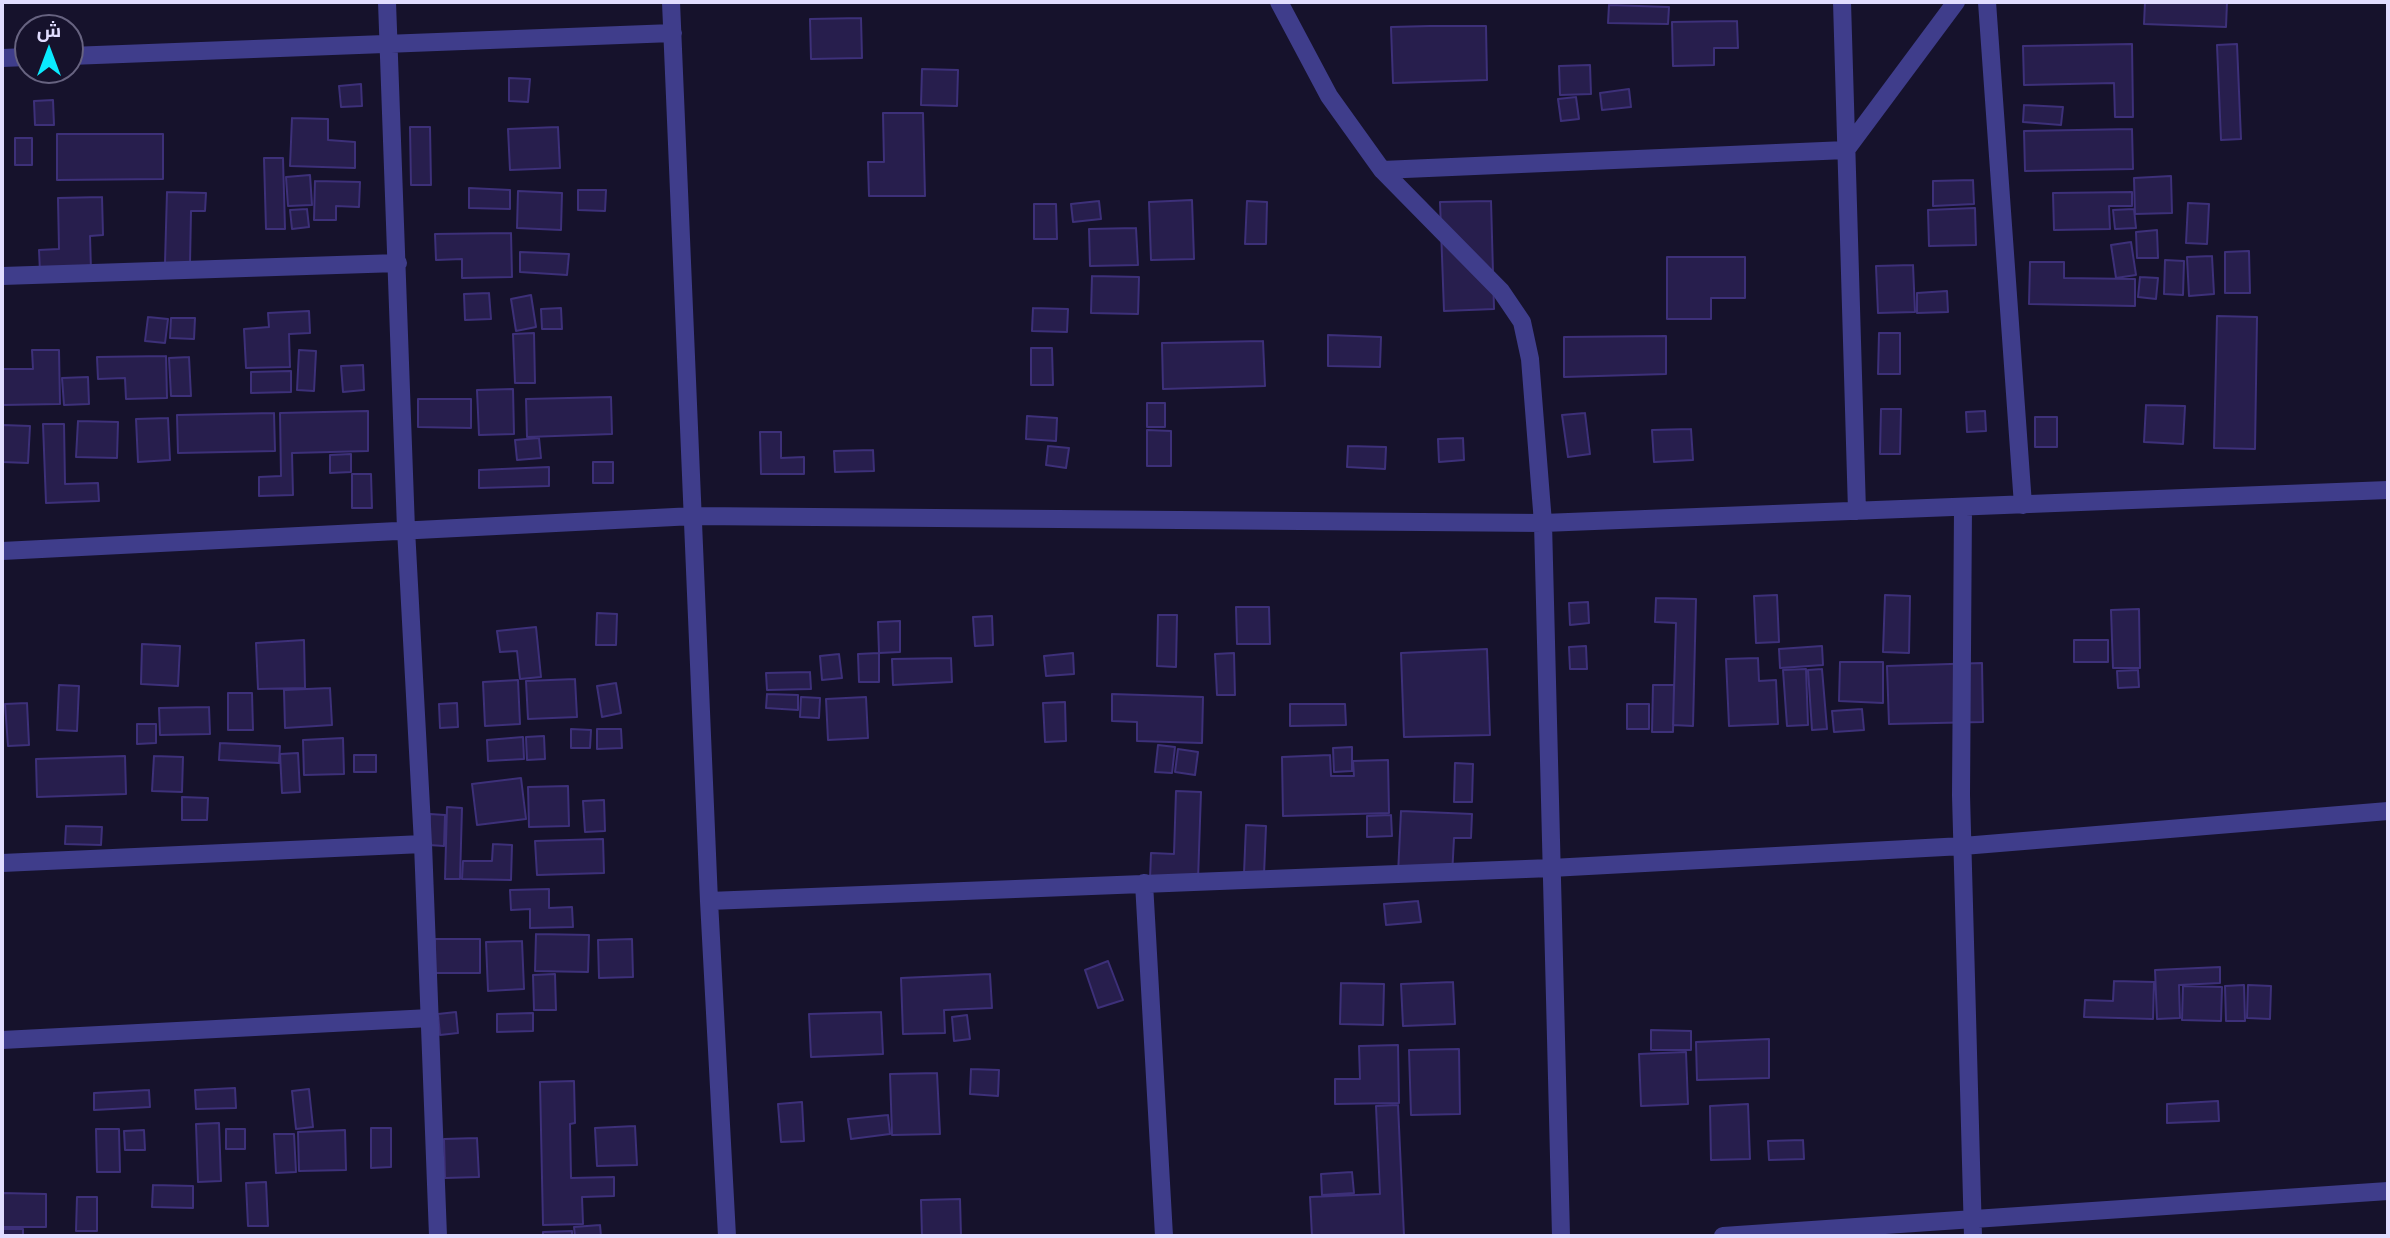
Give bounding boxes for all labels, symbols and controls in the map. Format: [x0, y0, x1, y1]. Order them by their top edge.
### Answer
north arrow [14, 14, 84, 84]
text: ش [37, 18, 61, 42]

